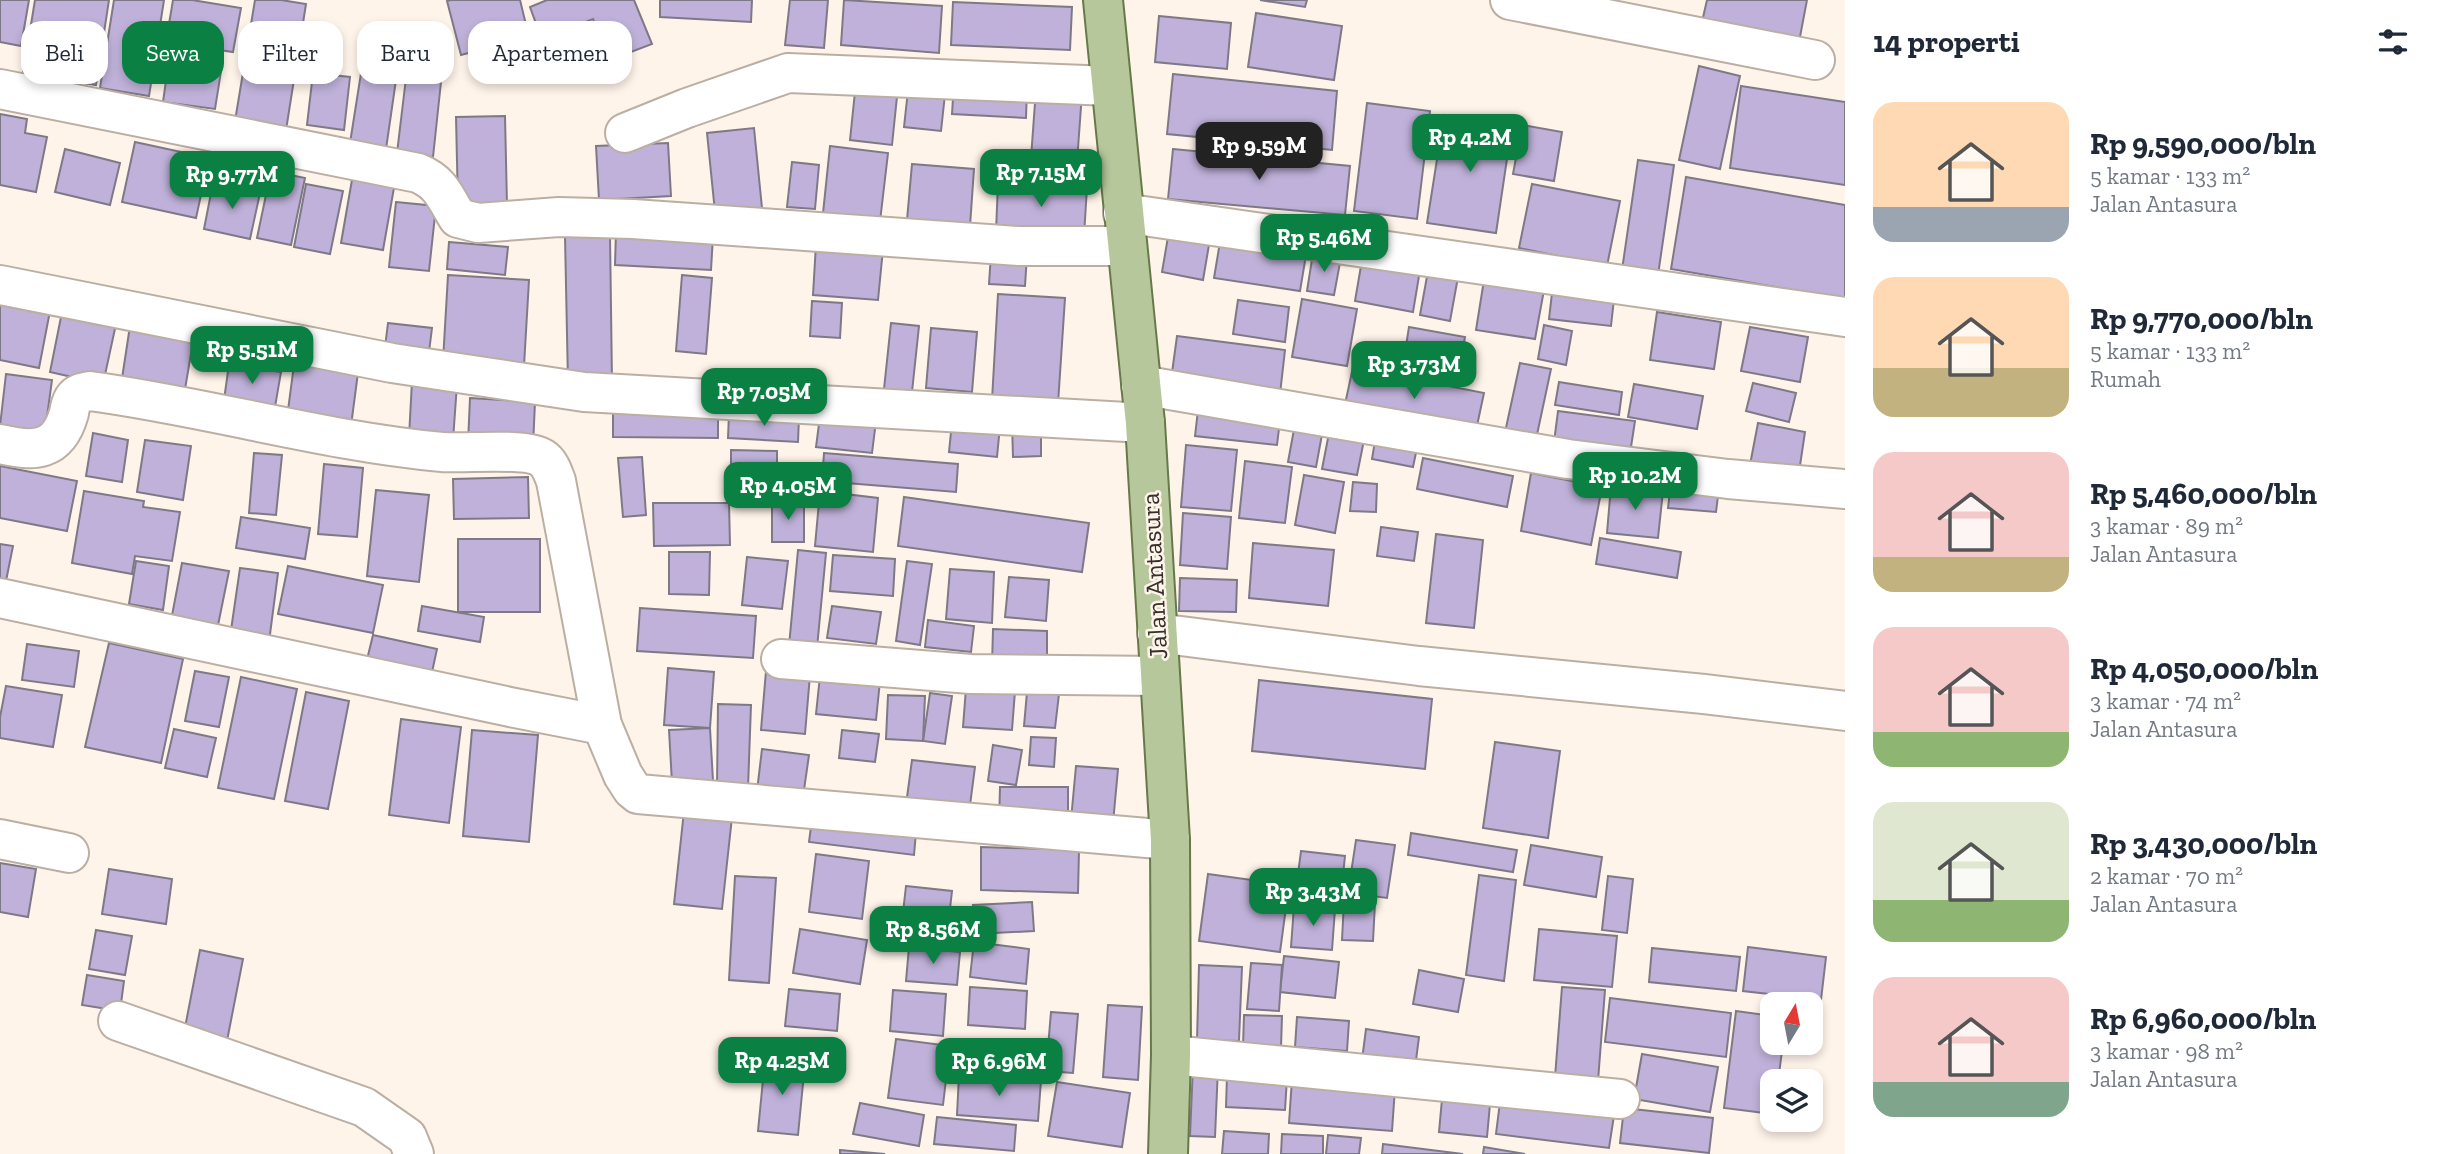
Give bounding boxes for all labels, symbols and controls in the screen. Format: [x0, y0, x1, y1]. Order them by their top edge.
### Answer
chip: Beli [21, 21, 108, 84]
chip: Sewa [122, 21, 224, 84]
chip: Filter [238, 21, 343, 84]
chip: Baru [357, 21, 454, 84]
chip: Apartemen [468, 21, 632, 84]
icon: filters [2374, 23, 2412, 61]
text: 14 properti [1873, 24, 2020, 60]
pin: Rp 4.2M [1405, 114, 1535, 174]
pin: Rp 9.59M [1187, 122, 1331, 182]
text: Rp 4.2M [1428, 123, 1512, 151]
text: Rp 9,590,000/bln [2090, 126, 2316, 162]
icon: home [1929, 130, 2013, 214]
text: Rp 9.59M [1212, 131, 1306, 159]
pin: Rp 7.15M [969, 150, 1113, 209]
pin: Rp 9.77M [160, 152, 304, 211]
text: Rp 7.15M [996, 158, 1086, 186]
text: Rp 9.77M [186, 160, 278, 188]
text: 5 kamar · 133 m² [2090, 162, 2250, 190]
text: Jalan Antasura [2090, 190, 2237, 218]
pin: Rp 5.46M [1252, 215, 1396, 274]
text: Rp 5.46M [1276, 223, 1372, 251]
text: Rp 9,770,000/bln [2090, 301, 2313, 337]
icon: home [1929, 305, 2013, 389]
pin: Rp 5.51M [180, 326, 324, 386]
text: Rp 5.51M [206, 335, 298, 363]
text: 5 kamar · 133 m² [2090, 337, 2250, 365]
pin: Rp 3.73M [1342, 342, 1486, 401]
text: Rp 3.73M [1367, 350, 1461, 378]
text: Rumah [2090, 365, 2161, 393]
pin: Rp 7.05M [692, 368, 836, 428]
text: Rp 7.05M [717, 377, 811, 405]
pin: Rp 10.2M [1563, 452, 1707, 512]
text: Rp 10.2M [1589, 461, 1681, 489]
pin: Rp 4.05M [716, 462, 860, 522]
text: Rp 4.05M [740, 471, 836, 499]
text: Rp 5,460,000/bln [2090, 476, 2317, 512]
icon: home [1929, 480, 2013, 564]
street label: Jalan Antasura [1134, 492, 1174, 660]
text: 3 kamar · 89 m² [2090, 512, 2243, 540]
text: Jalan Antasura [2090, 540, 2237, 568]
text: Rp 4,050,000/bln [2090, 651, 2318, 687]
icon: home [1929, 655, 2013, 739]
text: 3 kamar · 74 m² [2090, 687, 2241, 715]
text: Jalan Antasura [2090, 715, 2237, 743]
text: Rp 3,430,000/bln [2090, 826, 2317, 862]
icon: home [1929, 830, 2013, 914]
text: 2 kamar · 70 m² [2090, 862, 2243, 890]
pin: Rp 3.43M [1241, 869, 1385, 928]
text: Rp 3.43M [1265, 877, 1361, 905]
text: Jalan Antasura [2090, 890, 2237, 918]
pin: Rp 8.56M [861, 906, 1005, 966]
text: Rp 8.56M [886, 915, 980, 943]
north arrow [1760, 992, 1824, 1055]
map controls [1760, 992, 1823, 1132]
text: Rp 6,960,000/bln [2090, 1001, 2316, 1037]
icon: home [1929, 1005, 2013, 1089]
text: 3 kamar · 98 m² [2090, 1037, 2243, 1065]
pin: Rp 4.25M [710, 1038, 854, 1097]
pin: Rp 6.96M [927, 1038, 1071, 1098]
text: Rp 4.25M [734, 1046, 830, 1074]
text: Rp 6.96M [951, 1047, 1047, 1075]
text: Jalan Antasura [2090, 1065, 2237, 1093]
button: layers [1760, 1069, 1823, 1132]

